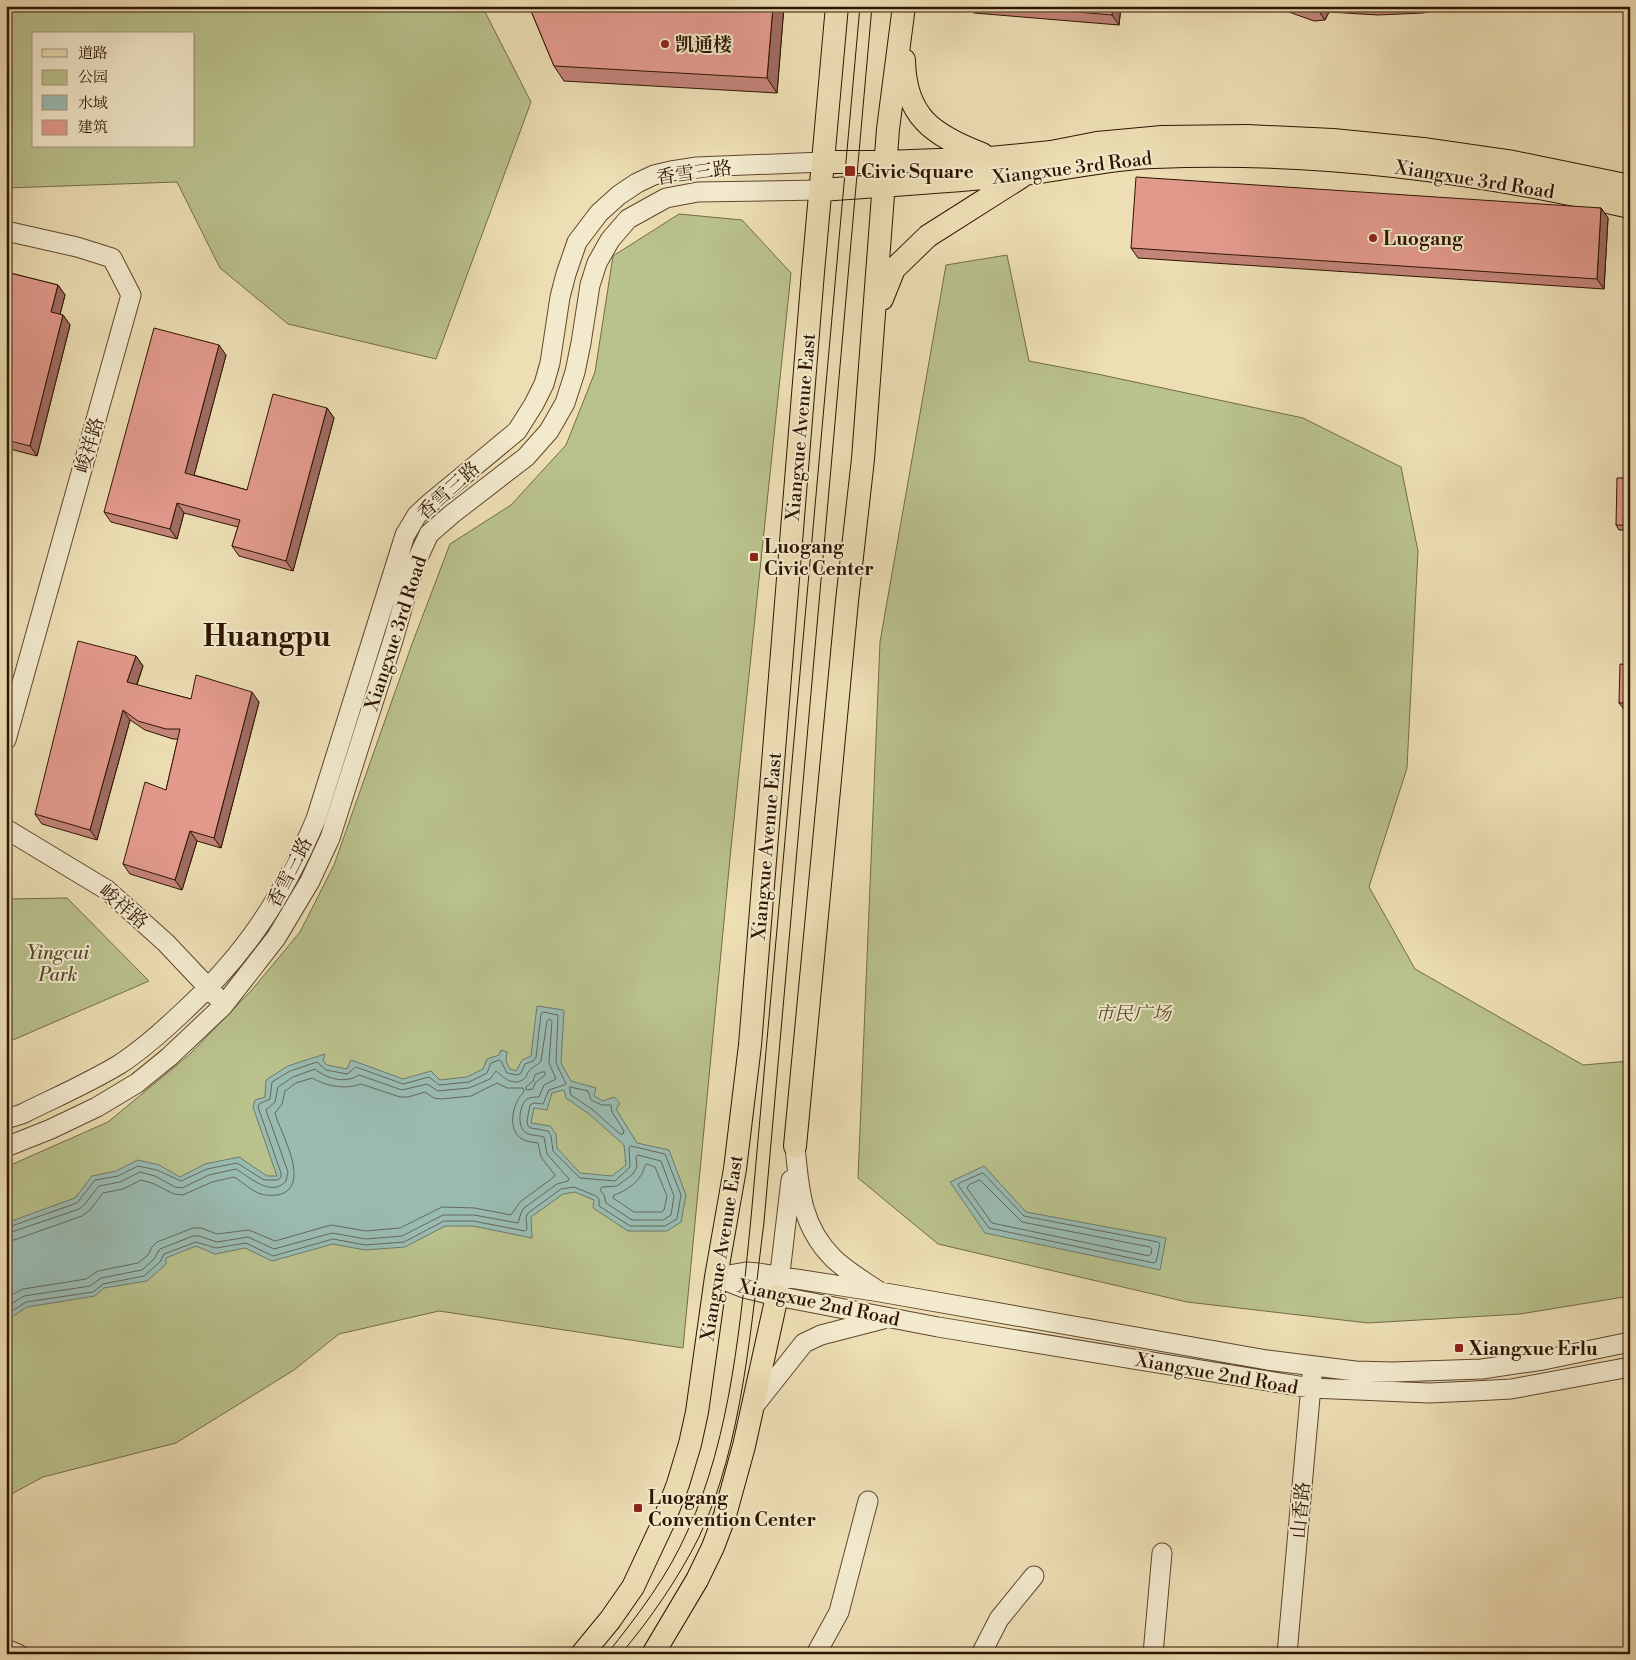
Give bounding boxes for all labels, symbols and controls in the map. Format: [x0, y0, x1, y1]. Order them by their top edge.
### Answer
legend [32, 32, 195, 148]
place label: 凯通楼 [675, 33, 732, 57]
marker: 凯通楼 [659, 38, 671, 50]
text: 道路 [78, 44, 108, 63]
text: 公园 [78, 68, 108, 87]
text: 水域 [78, 94, 108, 113]
text: 建筑 [78, 118, 108, 137]
street label: Xiangxue 3rd Road [990, 146, 1154, 190]
street label: Xiangxue 3rd Road [1392, 155, 1556, 204]
street label: 香雪三路 [655, 156, 733, 190]
place label: Civic Square [861, 160, 974, 184]
marker: Civic Square [843, 164, 857, 178]
place label: Luogang [1383, 227, 1464, 251]
marker: Luogang [1367, 232, 1379, 244]
street label: Xiangxue Avenue East [781, 332, 821, 523]
street label: 峻祥路 [71, 415, 109, 476]
street label: 香雪三路 [412, 456, 485, 525]
place label: Luogang Civic Center [764, 535, 874, 581]
marker: Luogang Civic Center [748, 551, 760, 563]
street label: Xiangxue 3rd Road [359, 553, 432, 715]
district label: Huangpu [203, 619, 331, 656]
street label: Xiangxue Avenue East [747, 751, 787, 942]
street label: 香雪三路 [262, 833, 318, 912]
street label: 峻祥路 [94, 879, 153, 934]
park label: Yingcui Park [27, 941, 89, 987]
park label: 市民广场 [1095, 1002, 1173, 1026]
street label: Xiangxue Avenue East [695, 1153, 749, 1344]
street label: Xiangxue 2nd Road [735, 1274, 902, 1332]
place label: Xiangxue Erlu [1468, 1337, 1598, 1361]
marker: Xiangxue Erlu [1453, 1342, 1465, 1354]
street label: Xiangxue 2nd Road [1133, 1348, 1300, 1400]
street label: 山香路 [1287, 1481, 1315, 1540]
place label: Luogang Convention Center [648, 1486, 816, 1532]
marker: Luogang Convention Center [632, 1502, 644, 1514]

